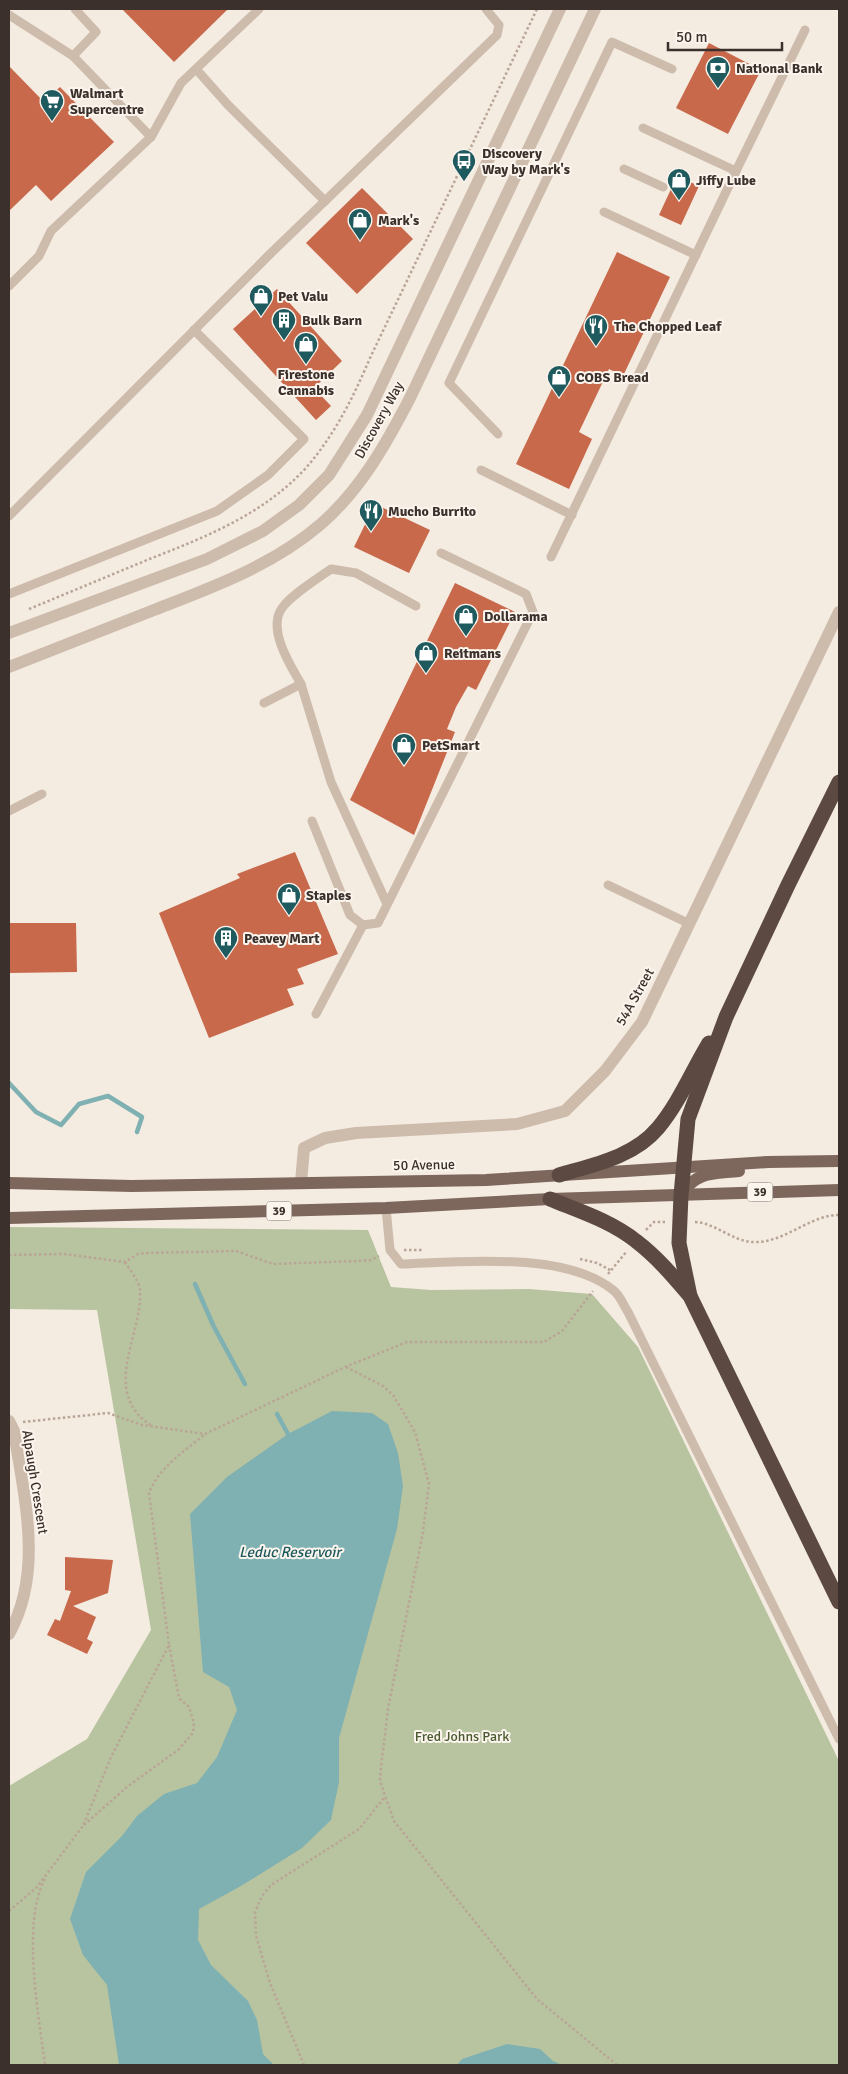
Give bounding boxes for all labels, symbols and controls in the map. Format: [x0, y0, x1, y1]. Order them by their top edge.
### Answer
scale bar [668, 20, 782, 52]
text: 50 m [676, 28, 707, 46]
bank icon: National Bank [705, 55, 731, 89]
place label: National Bank [736, 60, 823, 77]
place label: Walmart Supercentre [70, 85, 144, 118]
supermarket icon: Walmart Supercentre [39, 88, 65, 122]
place label: Discovery Way by Mark's [482, 145, 570, 178]
bus stop icon: Discovery Way by Mark's [451, 148, 477, 182]
shop icon: Jiffy Lube [666, 167, 692, 201]
place label: Jiffy Lube [696, 172, 756, 189]
shop icon: Mark's [347, 207, 373, 241]
place label: Mark's [378, 212, 419, 229]
shop icon: Pet Valu [248, 283, 274, 317]
place label: Pet Valu [278, 288, 329, 305]
building icon: Bulk Barn [271, 307, 297, 341]
place label: Bulk Barn [302, 312, 362, 329]
restaurant icon: The Chopped Leaf [583, 313, 609, 347]
place label: The Chopped Leaf [614, 318, 722, 335]
shop icon: Firestone Cannabis [293, 331, 319, 365]
shop icon: COBS Bread [546, 364, 572, 398]
place label: Firestone Cannabis [277, 366, 335, 399]
place label: COBS Bread [576, 369, 649, 386]
street label: Discovery Way [351, 378, 407, 462]
restaurant icon: Mucho Burrito [358, 498, 384, 532]
place label: Mucho Burrito [388, 503, 476, 520]
shop icon: Dollarama [453, 603, 479, 637]
place label: Dollarama [484, 608, 548, 625]
shop icon: Reitmans [413, 640, 439, 674]
place label: Reitmans [444, 645, 501, 662]
shop icon: PetSmart [391, 732, 417, 766]
place label: PetSmart [422, 737, 481, 754]
shop icon: Staples [276, 882, 302, 916]
place label: Staples [306, 887, 351, 904]
building icon: Peavey Mart [213, 925, 239, 959]
place label: Peavey Mart [244, 930, 320, 947]
street label: 54A Street [612, 965, 658, 1029]
street label: 50 Avenue [393, 1156, 455, 1174]
road number: 39 [748, 1182, 772, 1202]
road number: 39 [266, 1202, 292, 1220]
street label: Alpaugh Crescent [18, 1429, 52, 1535]
water label: Leduc Reservoir [239, 1543, 343, 1561]
park label: Fred Johns Park [415, 1728, 509, 1745]

